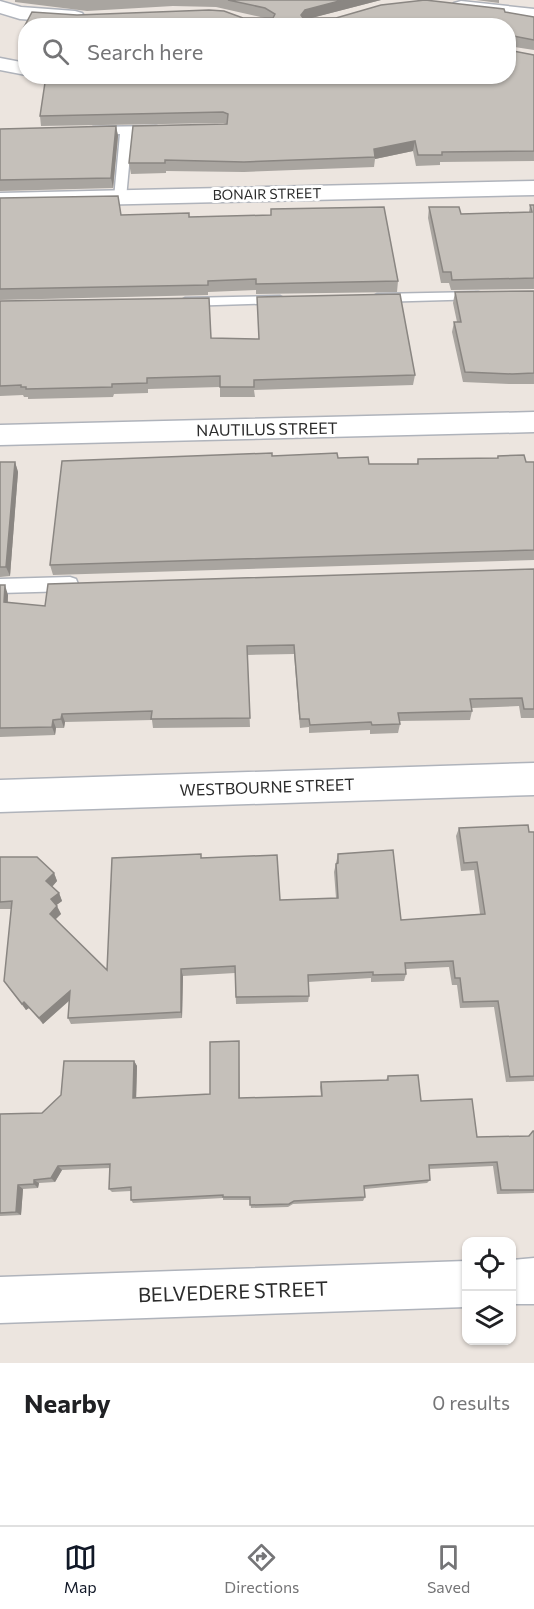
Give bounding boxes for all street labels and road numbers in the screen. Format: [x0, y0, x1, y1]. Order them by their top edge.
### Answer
street label: BONAIR STREET [213, 184, 321, 203]
street label: NAUTILUS STREET [196, 418, 338, 439]
street label: WESTBOURNE STREET [179, 774, 355, 799]
street label: BELVEDERE STREET [138, 1276, 329, 1306]

